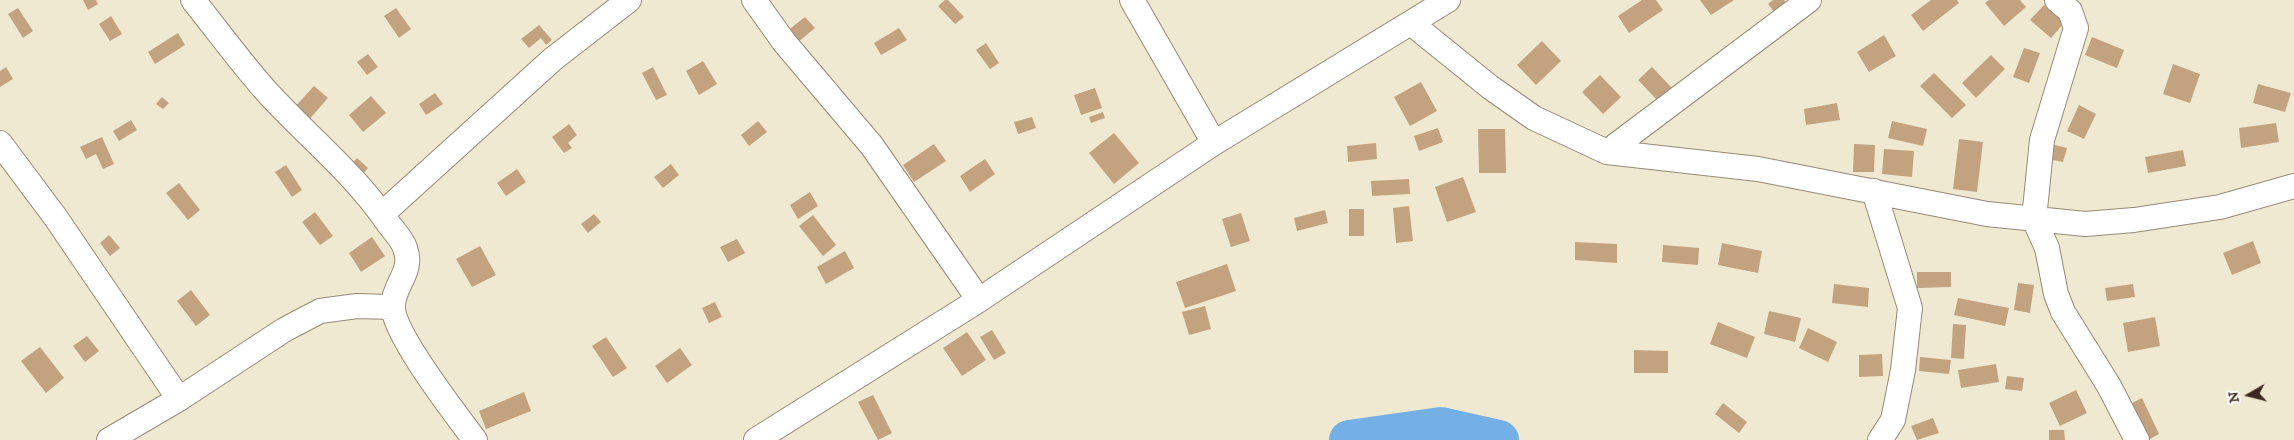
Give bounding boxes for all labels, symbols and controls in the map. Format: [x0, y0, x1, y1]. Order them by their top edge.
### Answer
north arrow [2224, 370, 2274, 420]
text: N [2224, 390, 2244, 404]

